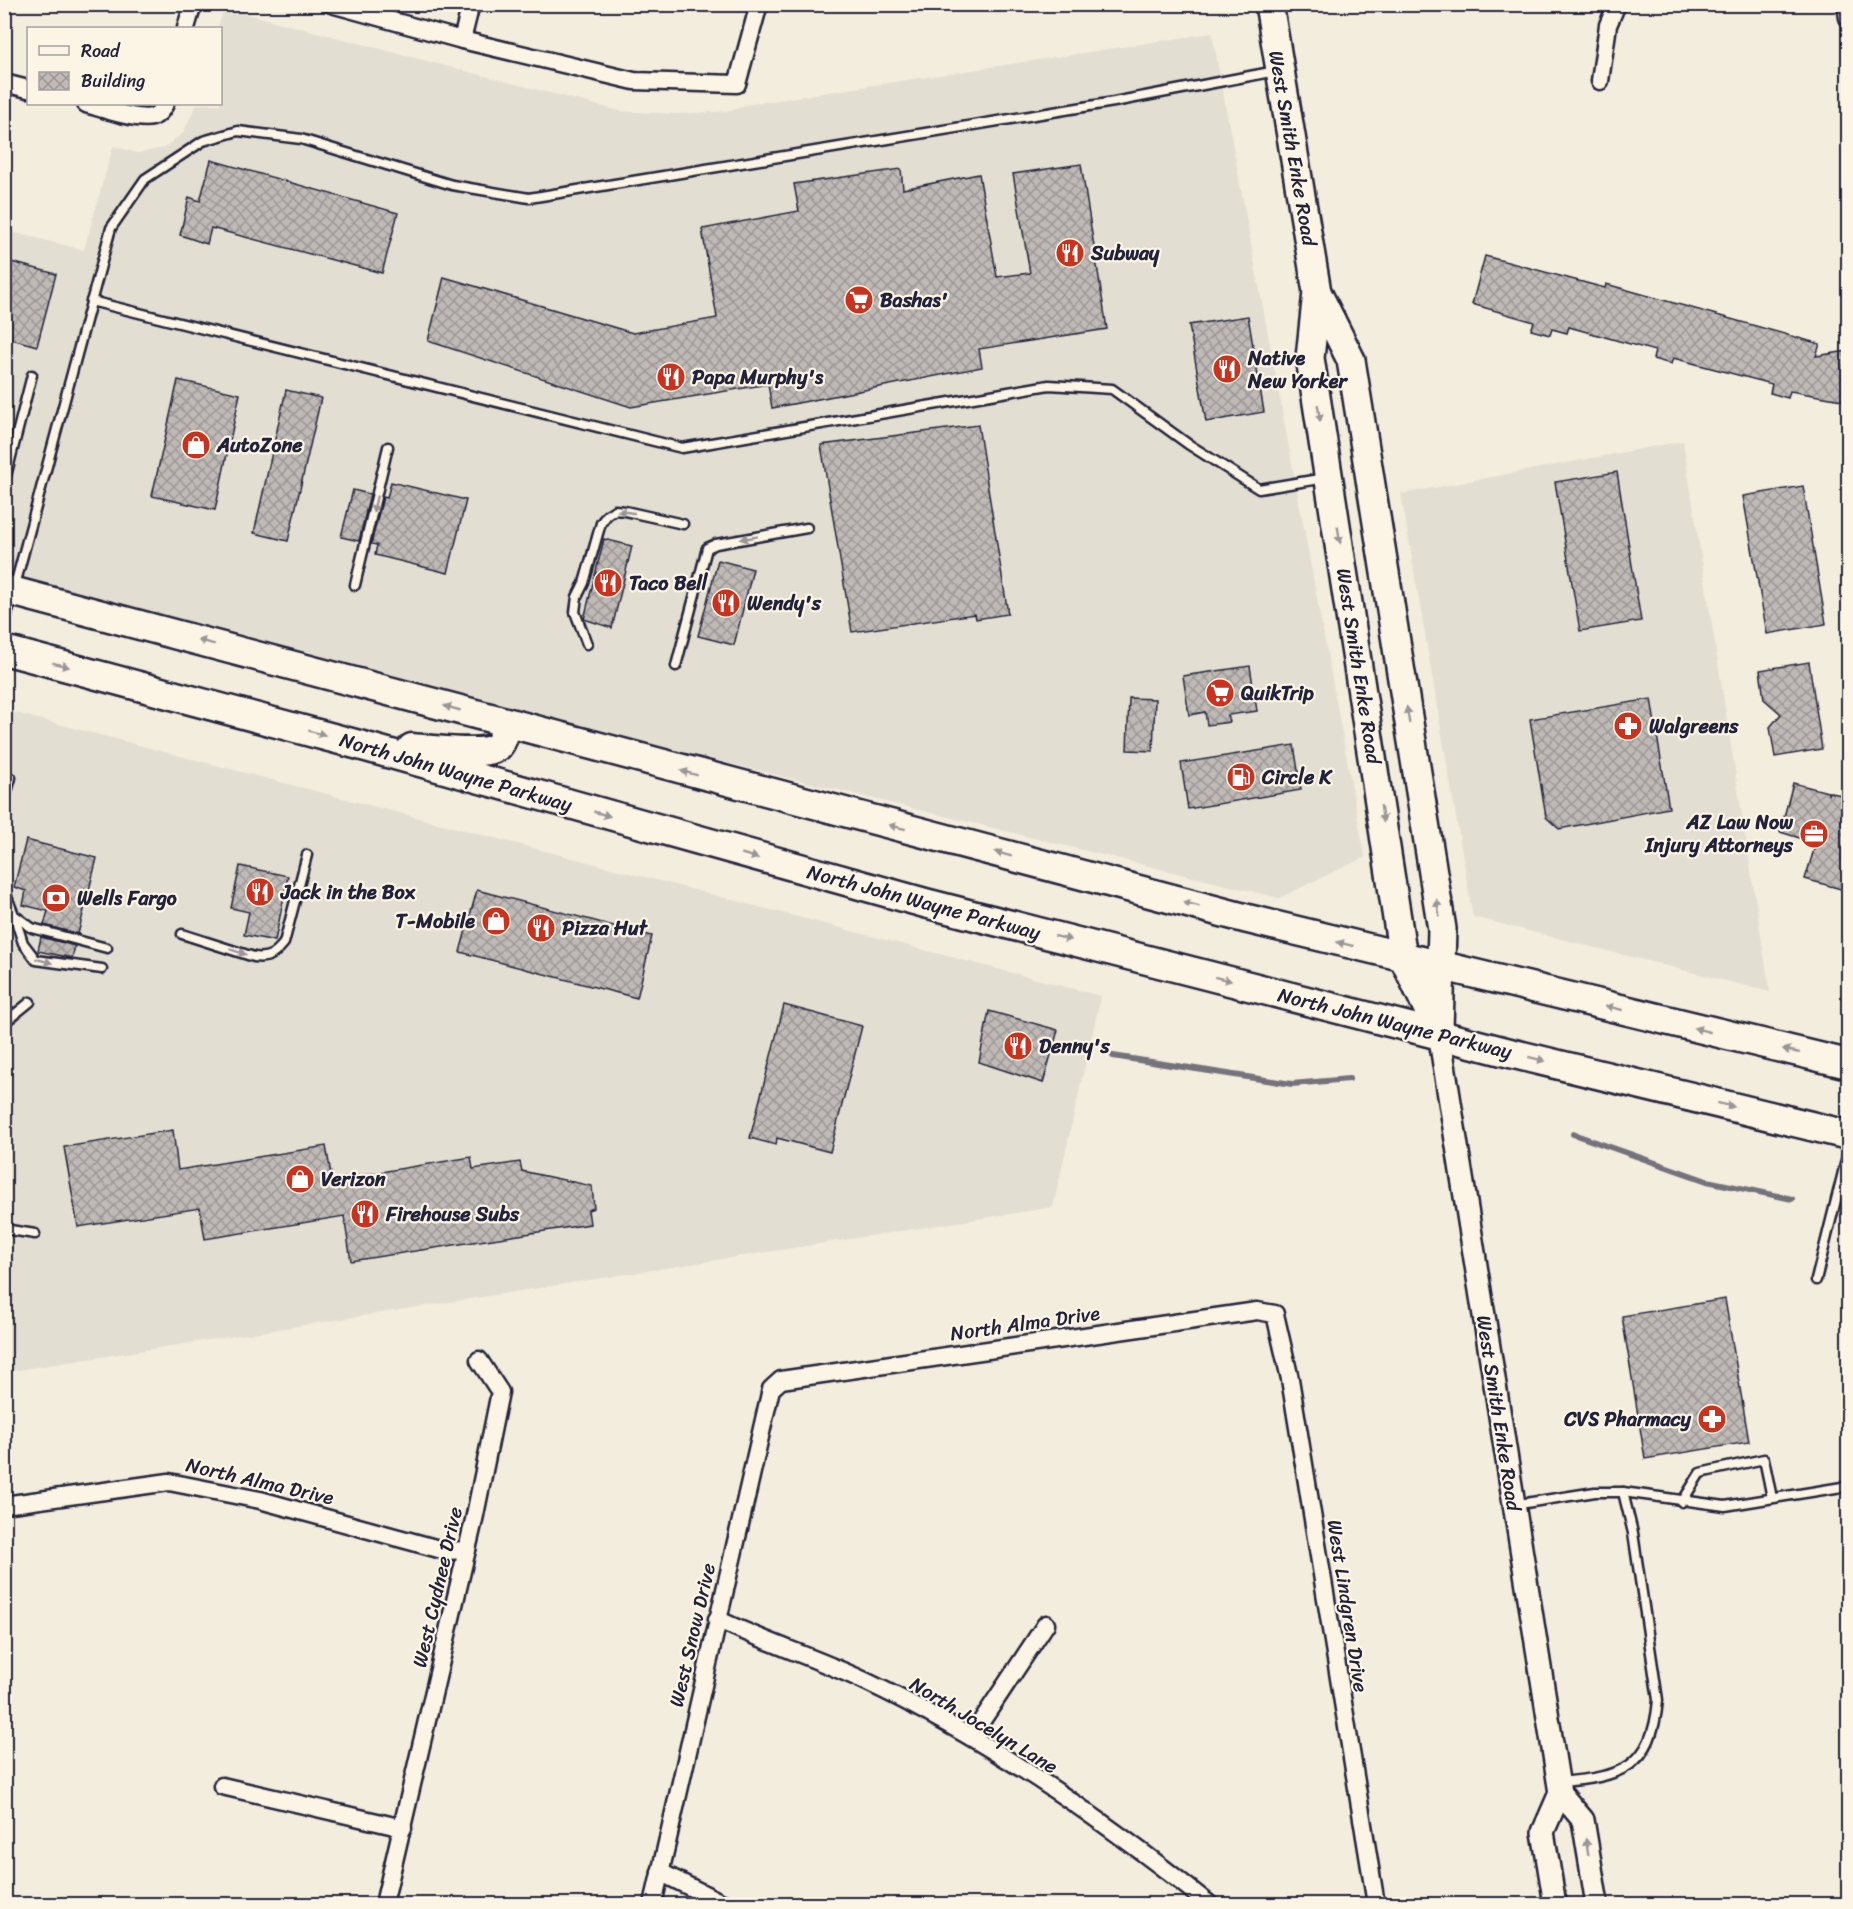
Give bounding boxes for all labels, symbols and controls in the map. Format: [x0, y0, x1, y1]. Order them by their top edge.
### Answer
legend [27, 27, 222, 105]
text: Road [81, 35, 121, 67]
street label: West Smith Enke Road [1258, 48, 1327, 250]
text: Building [81, 65, 145, 97]
place label: Subway [1090, 236, 1160, 271]
restaurant icon: Subway [1054, 237, 1086, 269]
place label: Bashas' [880, 283, 948, 318]
supermarket icon: Bashas' [843, 284, 875, 316]
place label: Native New Yorker [1247, 341, 1348, 399]
restaurant icon: Native New Yorker [1211, 353, 1243, 385]
place label: Papa Murphy's [692, 360, 824, 395]
restaurant icon: Papa Murphy's [655, 361, 687, 393]
one-way arrow [1315, 403, 1324, 422]
place label: AutoZone [216, 428, 303, 463]
shop icon: AutoZone [180, 429, 212, 461]
one-way arrow [369, 495, 379, 513]
one-way arrow [616, 507, 635, 516]
one-way arrow [1334, 526, 1343, 545]
one-way arrow [739, 534, 758, 543]
place label: Taco Bell [629, 566, 709, 601]
street label: West Smith Enke Road [1326, 566, 1391, 768]
restaurant icon: Taco Bell [592, 567, 624, 599]
place label: Wendy's [747, 586, 822, 621]
restaurant icon: Wendy's [710, 587, 742, 619]
one-way arrow [197, 637, 215, 647]
one-way arrow [52, 661, 70, 671]
place label: QuikTrip [1241, 676, 1314, 711]
supermarket icon: QuikTrip [1204, 677, 1236, 709]
one-way arrow [443, 703, 461, 712]
one-way arrow [1403, 706, 1412, 725]
place label: Walgreens [1649, 709, 1739, 744]
pharmacy icon: Walgreens [1612, 710, 1644, 742]
street label: North John Wayne Parkway [335, 723, 577, 823]
one-way arrow [308, 729, 326, 738]
place label: Circle K [1261, 760, 1333, 795]
fuel station icon: Circle K [1225, 761, 1257, 793]
one-way arrow [680, 767, 698, 777]
one-way arrow [1377, 805, 1386, 824]
place label: AZ Law Now Injury Attorneys [1644, 805, 1794, 863]
one-way arrow [593, 809, 611, 819]
office icon: AZ Law Now Injury Attorneys [1798, 818, 1830, 850]
one-way arrow [888, 821, 906, 831]
one-way arrow [994, 849, 1012, 858]
one-way arrow [741, 852, 759, 861]
street label: North John Wayne Parkway [803, 854, 1045, 951]
place label: Jack in the Box [280, 875, 416, 910]
restaurant icon: Jack in the Box [244, 876, 276, 908]
place label: Wells Fargo [77, 881, 177, 916]
bank icon: Wells Fargo [40, 882, 72, 914]
one-way arrow [1434, 898, 1443, 917]
one-way arrow [1182, 899, 1200, 908]
place label: T-Mobile [396, 904, 475, 939]
shop icon: T-Mobile [480, 905, 512, 937]
place label: Pizza Hut [562, 911, 649, 946]
restaurant icon: Pizza Hut [525, 912, 557, 944]
one-way arrow [1054, 933, 1072, 943]
one-way arrow [1336, 939, 1355, 949]
one-way arrow [229, 948, 247, 957]
one-way arrow [35, 956, 53, 966]
one-way arrow [1215, 975, 1233, 984]
street label: North John Wayne Parkway [1274, 977, 1516, 1070]
one-way arrow [1605, 1003, 1623, 1013]
one-way arrow [1693, 1025, 1711, 1034]
place label: Denny's [1039, 1029, 1111, 1064]
restaurant icon: Denny's [1002, 1030, 1034, 1062]
one-way arrow [1782, 1046, 1801, 1056]
one-way arrow [1527, 1055, 1546, 1065]
one-way arrow [1717, 1100, 1735, 1110]
place label: Verizon [321, 1162, 386, 1197]
shop icon: Verizon [284, 1163, 316, 1195]
place label: Firehouse Subs [385, 1197, 520, 1232]
restaurant icon: Firehouse Subs [349, 1198, 381, 1230]
street label: North Alma Drive [948, 1296, 1102, 1351]
street label: West Smith Enke Road [1466, 1313, 1531, 1515]
place label: CVS Pharmacy [1563, 1402, 1692, 1437]
pharmacy icon: CVS Pharmacy [1696, 1403, 1728, 1435]
street label: North Alma Drive [183, 1447, 338, 1516]
street label: West Cydnee Drive [402, 1503, 473, 1671]
street label: West Lindgren Drive [1317, 1517, 1378, 1695]
street label: West Snow Drive [659, 1560, 726, 1711]
street label: North Jocelyn Lane [903, 1667, 1065, 1784]
one-way arrow [1583, 1837, 1592, 1856]

